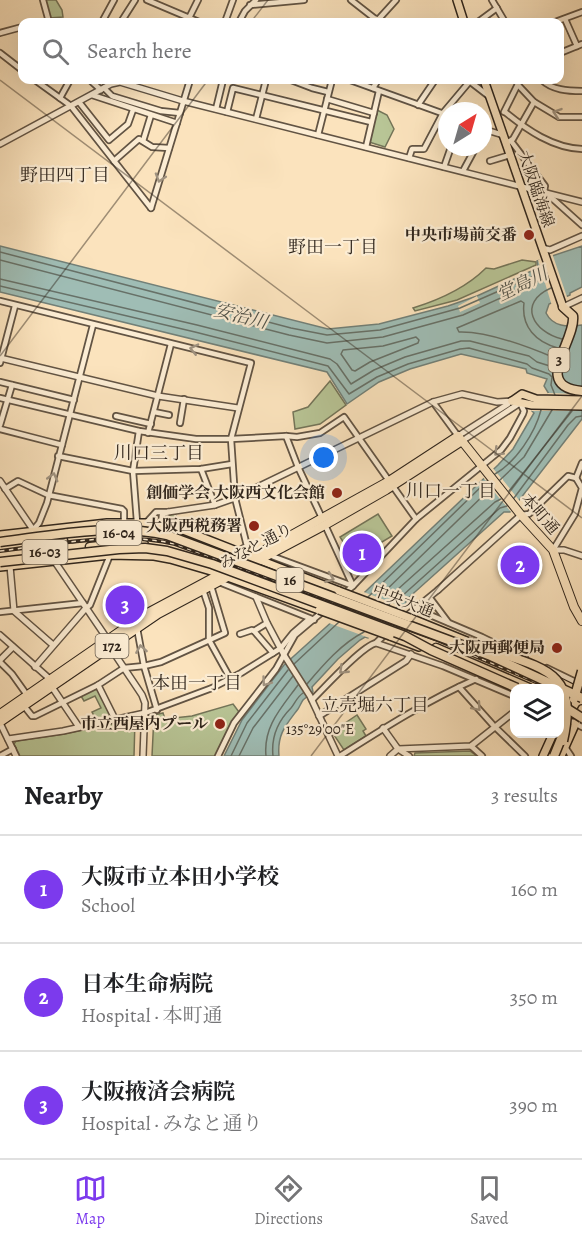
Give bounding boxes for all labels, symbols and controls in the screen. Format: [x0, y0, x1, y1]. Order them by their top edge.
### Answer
search box [18, 18, 564, 84]
icon: search [39, 35, 72, 68]
text: Search here [87, 36, 192, 66]
north arrow [438, 102, 492, 156]
one-way arrow [553, 108, 563, 121]
street label: 大阪臨海線 [513, 148, 559, 230]
district label: 野田四丁目 [20, 163, 110, 187]
one-way arrow [155, 172, 167, 183]
place label: 中央市場前交番 [405, 224, 517, 246]
marker: 中央市場前交番 [522, 228, 536, 242]
district label: 野田一丁目 [288, 235, 378, 259]
water label: 堂島川 [492, 261, 553, 307]
water label: 安治川 [212, 298, 272, 335]
one-way arrow [189, 344, 199, 357]
road number: 3 [548, 348, 570, 372]
district label: 川口三丁目 [114, 441, 204, 465]
your location [309, 443, 338, 472]
one-way arrow [494, 445, 504, 456]
one-way arrow [46, 472, 58, 482]
district label: 川口一丁目 [406, 479, 496, 503]
place label: 創価学会 大阪西文化会館 [146, 482, 325, 504]
marker: 創価学会 大阪西文化会館 [330, 486, 344, 500]
street label: 本町通 [516, 489, 564, 539]
place label: 大阪西税務署 [146, 515, 242, 537]
street label: みなと通り [216, 518, 296, 574]
marker: 大阪西税務署 [247, 519, 261, 533]
road number: 16-04 [96, 521, 142, 545]
pin: 1 [342, 530, 382, 576]
road number: 16-03 [22, 540, 68, 564]
pin: 2 [500, 542, 540, 588]
road number: 16 [276, 568, 304, 592]
one-way arrow [324, 570, 335, 583]
street label: 中央大通 [369, 579, 437, 623]
pin: 3 [106, 582, 144, 628]
road number: 172 [96, 634, 128, 658]
place label: 大阪西郵便局 [449, 637, 545, 659]
marker: 大阪西郵便局 [550, 641, 564, 655]
one-way arrow [136, 644, 148, 653]
one-way arrow [339, 663, 349, 674]
district label: 本田一丁目 [152, 671, 242, 695]
one-way arrow [262, 676, 273, 687]
map controls [510, 684, 564, 738]
button: layers [510, 684, 564, 738]
district label: 立売堀六丁目 [321, 693, 429, 717]
one-way arrow [470, 700, 481, 711]
place label: 市立西屋内プール [81, 713, 208, 735]
marker: 市立西屋内プール [213, 717, 227, 731]
text: 135°29'00"E [286, 719, 354, 739]
text: Nearby [24, 778, 103, 813]
text: 3 results [491, 782, 558, 809]
text: 大阪市立本田小学校 [81, 862, 279, 892]
text: 1 [40, 876, 47, 903]
text: 160 m [511, 876, 558, 903]
text: School [81, 892, 135, 919]
text: 日本生命病院 [81, 969, 213, 999]
text: 2 [39, 984, 48, 1011]
text: 350 m [510, 984, 558, 1011]
text: Hospital · 本町通 [81, 1002, 223, 1029]
text: 大阪掖済会病院 [81, 1077, 235, 1107]
text: 3 [39, 1092, 48, 1119]
text: 390 m [509, 1092, 558, 1119]
text: Hospital · みなと通り [81, 1110, 263, 1137]
tab: Map [74, 1172, 107, 1230]
tab: Directions [254, 1172, 323, 1230]
tab: Saved [470, 1172, 508, 1230]

